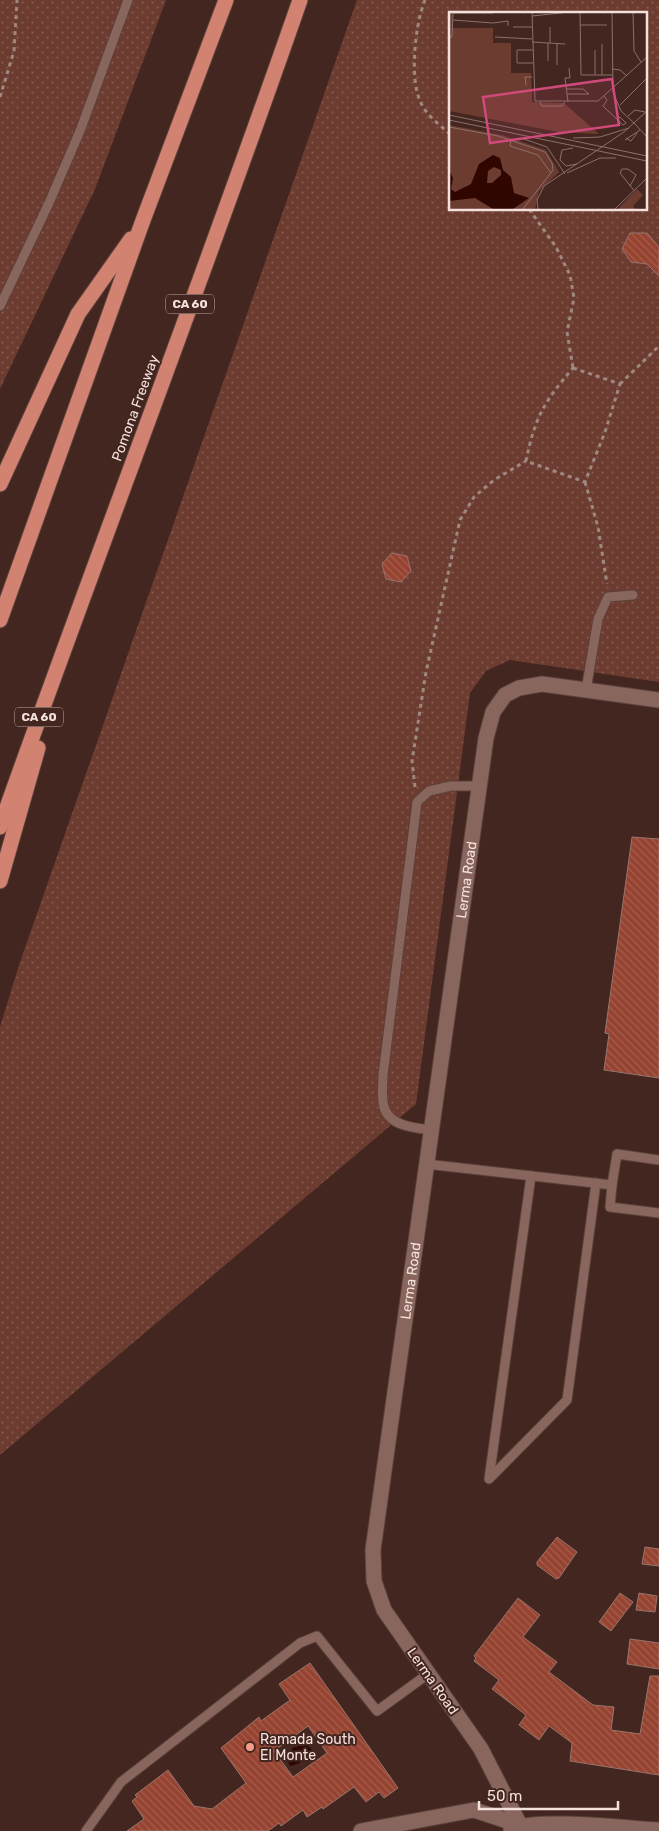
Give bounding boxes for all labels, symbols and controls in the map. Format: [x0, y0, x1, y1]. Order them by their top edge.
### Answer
inset map [449, 12, 646, 210]
road number: CA 60 [166, 294, 214, 314]
street label: Pomona Freeway [108, 352, 163, 464]
road number: CA 60 [15, 708, 63, 726]
street label: Lerma Road [453, 840, 481, 920]
street label: Lerma Road [397, 1241, 425, 1321]
street label: Lerma Road [403, 1645, 462, 1718]
place label: Ramada South El Monte [260, 1731, 356, 1764]
marker: Ramada South El Monte [244, 1741, 256, 1753]
scale bar [479, 1778, 618, 1810]
text: 50 m [487, 1787, 522, 1805]

